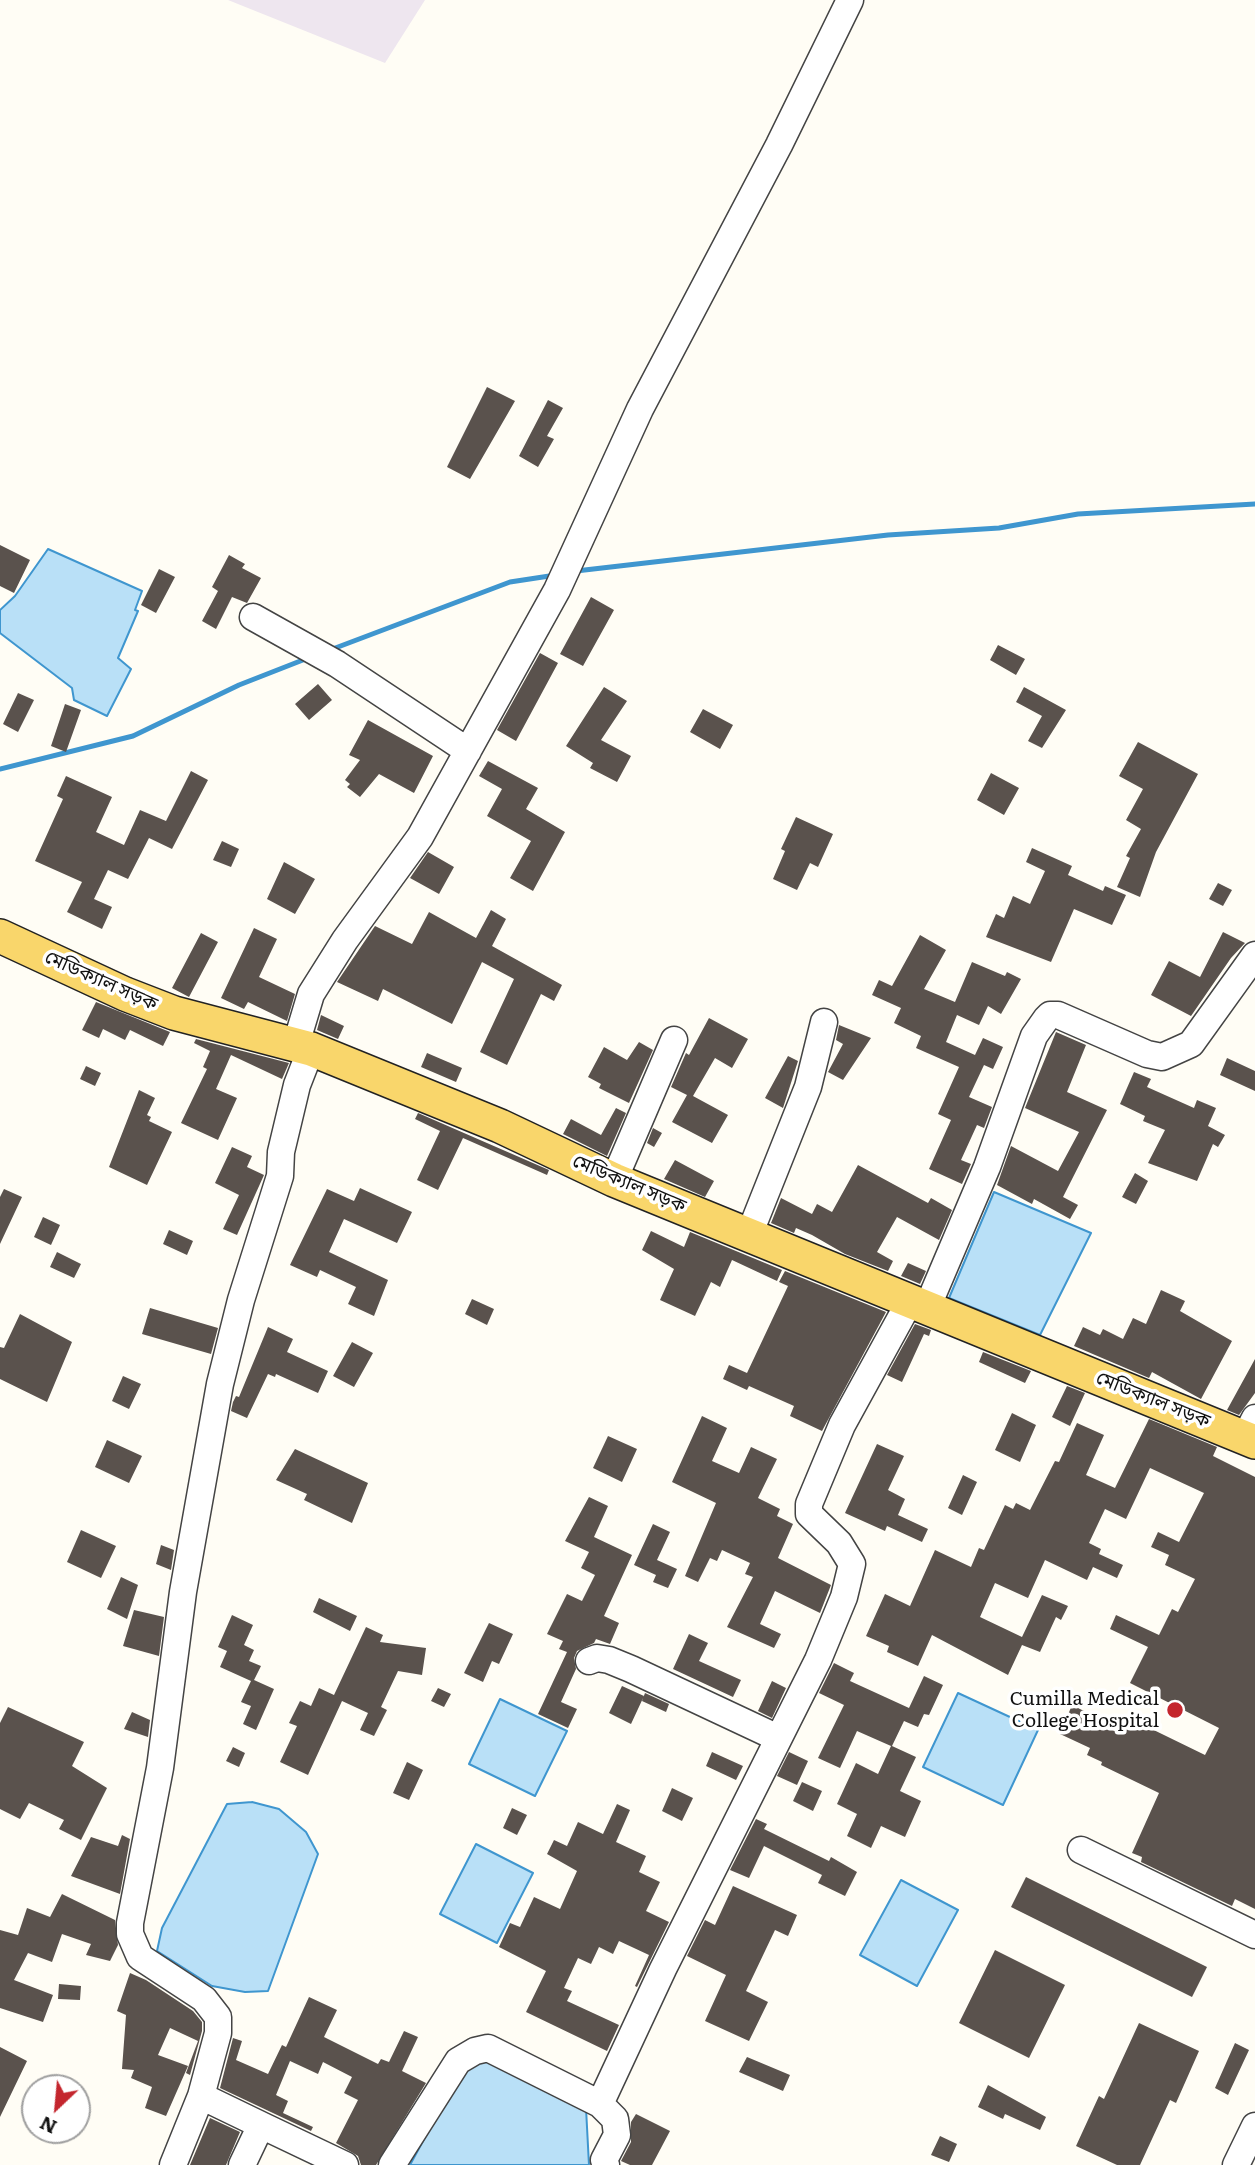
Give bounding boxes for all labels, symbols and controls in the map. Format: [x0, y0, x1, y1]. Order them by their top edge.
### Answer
street label: মেডিক্যাল সড়ক [41, 946, 161, 1016]
street label: মেডিক্যাল সড়ক [569, 1150, 689, 1218]
street label: মেডিক্যাল সড়ক [1093, 1367, 1213, 1433]
place label: Cumilla Medical College Hospital [1010, 1688, 1159, 1732]
marker: Cumilla Medical College Hospital [1165, 1700, 1185, 1720]
north arrow [21, 2074, 91, 2144]
text: N [34, 2110, 61, 2142]

